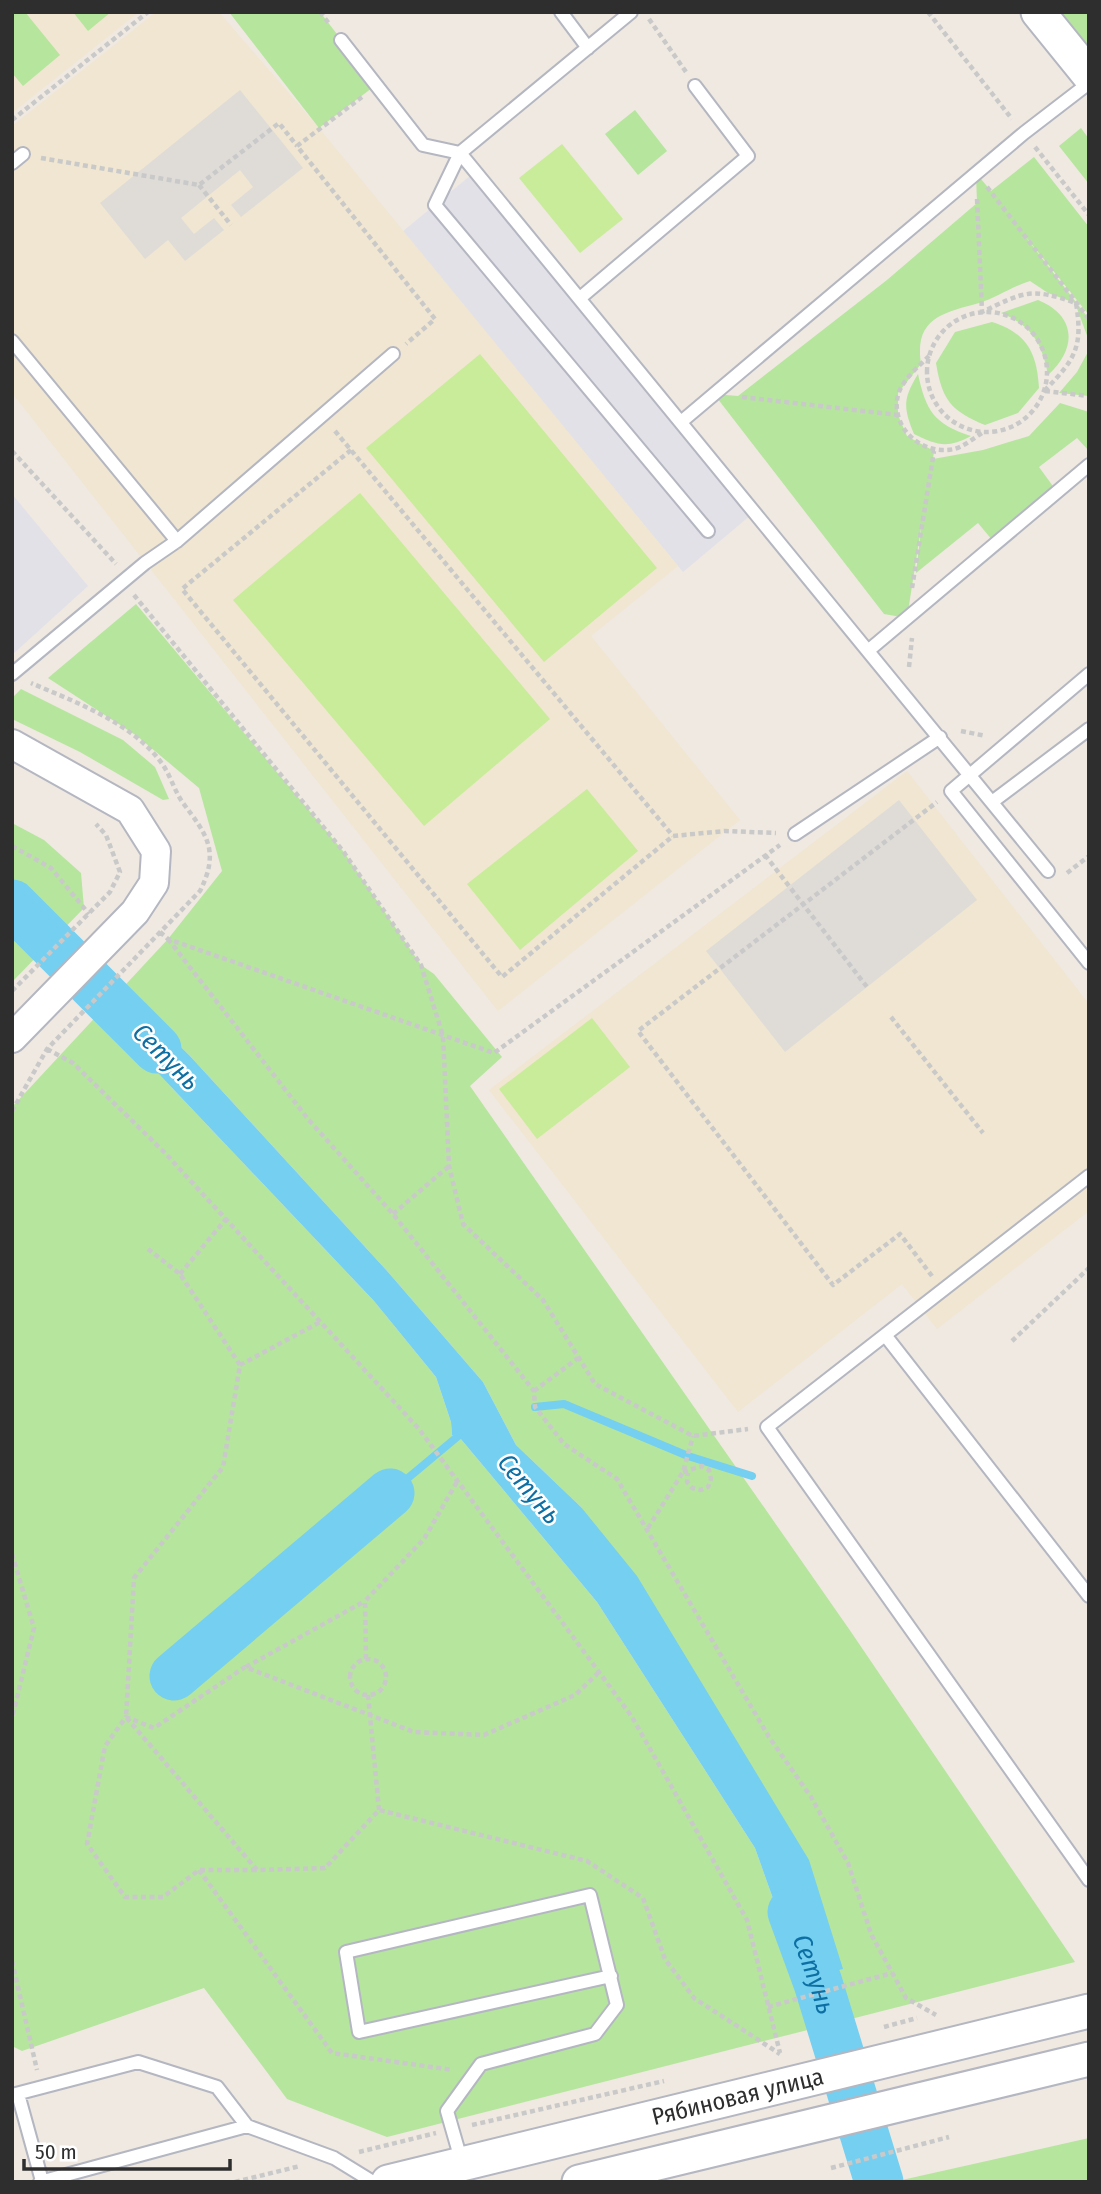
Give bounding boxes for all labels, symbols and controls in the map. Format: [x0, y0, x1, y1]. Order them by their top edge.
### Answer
water label: Сетунь [126, 1017, 206, 1097]
water label: Сетунь [491, 1448, 567, 1530]
water label: Сетунь [786, 1930, 842, 2018]
street label: Рябиновая улица [649, 2062, 826, 2131]
scale bar [24, 2128, 231, 2172]
text: 50 m [35, 2139, 77, 2165]

